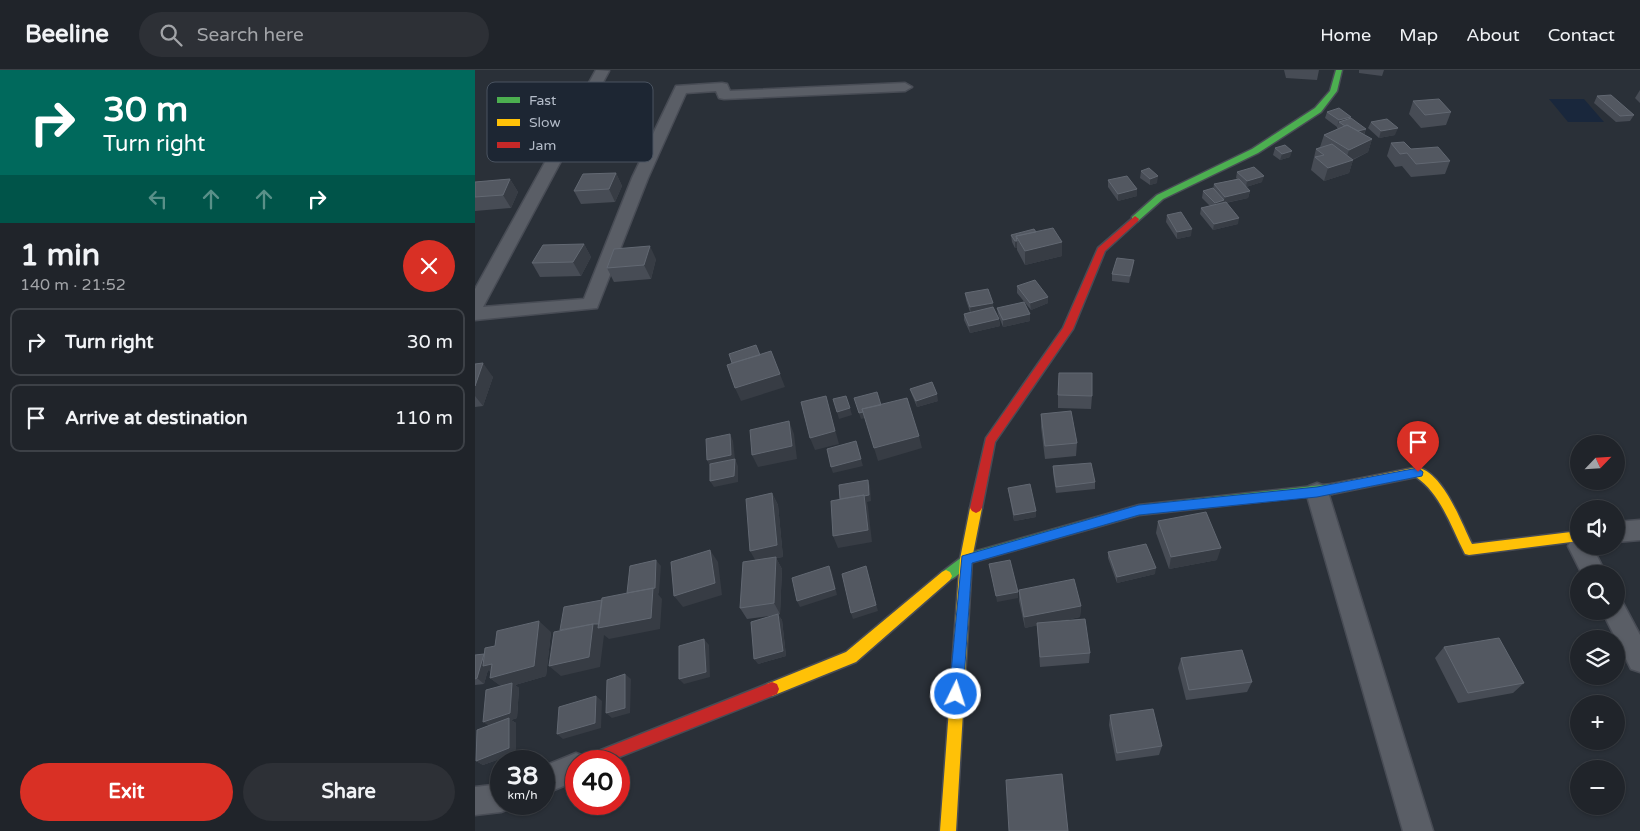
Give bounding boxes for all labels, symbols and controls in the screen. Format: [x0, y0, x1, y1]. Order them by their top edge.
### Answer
search box [139, 12, 489, 57]
text: Beeline [25, 20, 109, 49]
icon: search [157, 21, 185, 49]
text: Search here [197, 24, 304, 46]
text: Home [1320, 24, 1371, 46]
text: Map [1399, 24, 1438, 46]
text: About [1466, 24, 1520, 46]
text: Contact [1548, 24, 1615, 46]
legend [487, 82, 653, 162]
text: 30 m [103, 89, 188, 131]
icon: right [20, 90, 85, 155]
text: Fast [529, 92, 557, 109]
text: Slow [529, 114, 561, 131]
text: Turn right [103, 131, 205, 157]
text: Jam [529, 137, 556, 154]
icon: left [144, 185, 172, 213]
icon: ahead [197, 185, 225, 213]
icon: ahead [250, 185, 278, 213]
icon: right [303, 185, 331, 213]
text: 1 min [20, 237, 100, 274]
button: close [403, 240, 455, 292]
text: 140 m · 21:52 [20, 275, 126, 295]
icon: right [22, 328, 50, 356]
text: Turn right [65, 331, 153, 353]
text: 30 m [407, 331, 453, 353]
icon: arrive [22, 404, 50, 432]
text: Arrive at destination [65, 407, 248, 429]
text: 110 m [395, 407, 453, 429]
pin [1397, 421, 1439, 472]
icon: arrive [1404, 428, 1432, 456]
north arrow [1570, 435, 1625, 490]
map controls [1570, 435, 1625, 815]
button: sound [1570, 500, 1625, 555]
button: search [1570, 565, 1625, 620]
button: layers [1570, 630, 1625, 685]
position arrow [929, 667, 981, 719]
button: + [1570, 695, 1625, 750]
speed limit sign: 40 [565, 750, 630, 815]
button: − [1570, 760, 1625, 815]
text: 38 [507, 761, 538, 791]
button: Exit [20, 763, 233, 821]
button: Share [243, 763, 455, 821]
text: km/h [507, 788, 538, 802]

